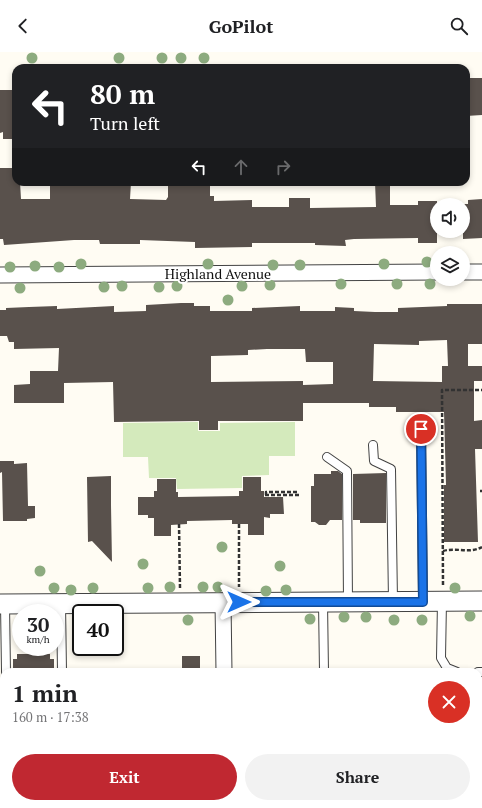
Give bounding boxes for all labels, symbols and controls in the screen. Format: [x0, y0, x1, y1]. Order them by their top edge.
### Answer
text: GoPilot [209, 14, 273, 38]
icon: back [12, 15, 34, 37]
icon: search [448, 15, 470, 37]
text: 80 m [90, 75, 155, 112]
icon: left [24, 80, 76, 132]
text: Turn left [90, 111, 160, 135]
icon: left [188, 156, 210, 178]
icon: ahead [230, 156, 252, 178]
icon: right [272, 156, 294, 178]
map controls [430, 198, 470, 286]
button: sound [430, 198, 470, 238]
button: layers [430, 246, 470, 286]
street label: Highland Avenue [165, 264, 271, 283]
pin [404, 412, 438, 446]
icon: arrive [410, 418, 432, 440]
position arrow [218, 581, 260, 623]
speed limit sign: 40 [72, 604, 124, 656]
text: 30 [27, 611, 49, 638]
text: km/h [26, 633, 50, 646]
text: 1 min [12, 677, 78, 709]
button: close [428, 681, 470, 723]
text: 160 m · 17:38 [12, 708, 89, 726]
button: Exit [12, 754, 237, 800]
button: Share [245, 754, 470, 800]

